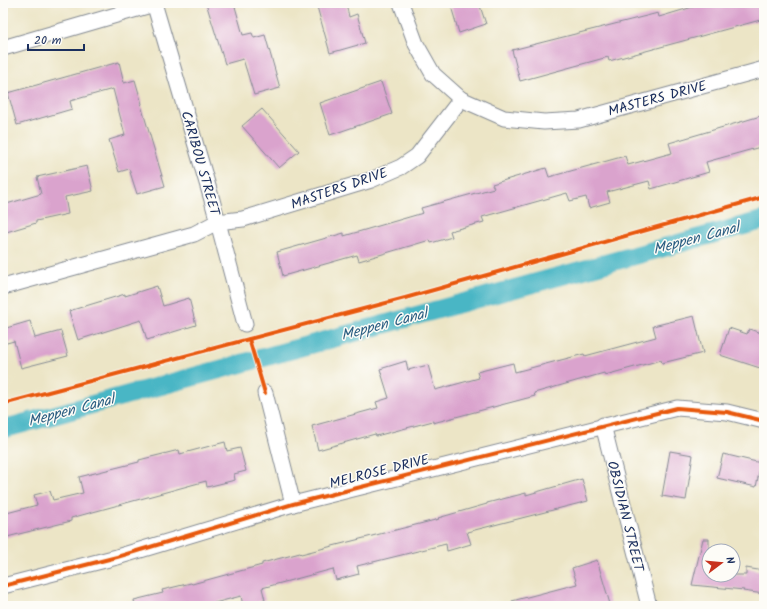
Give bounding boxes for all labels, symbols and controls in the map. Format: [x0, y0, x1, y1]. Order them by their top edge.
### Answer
scale bar [28, 26, 84, 52]
text: 20 m [34, 31, 62, 50]
street label: MASTERS DRIVE [606, 75, 710, 123]
street label: CARIBOU STREET [175, 108, 226, 220]
street label: MASTERS DRIVE [288, 162, 391, 216]
water label: Meppen Canal [650, 215, 745, 262]
water label: Meppen Canal [338, 301, 433, 348]
water label: Meppen Canal [25, 387, 120, 434]
street label: MELROSE DRIVE [327, 449, 432, 495]
street label: OBSIDIAN STREET [601, 459, 650, 575]
north arrow [701, 543, 741, 583]
text: N [720, 555, 739, 566]

